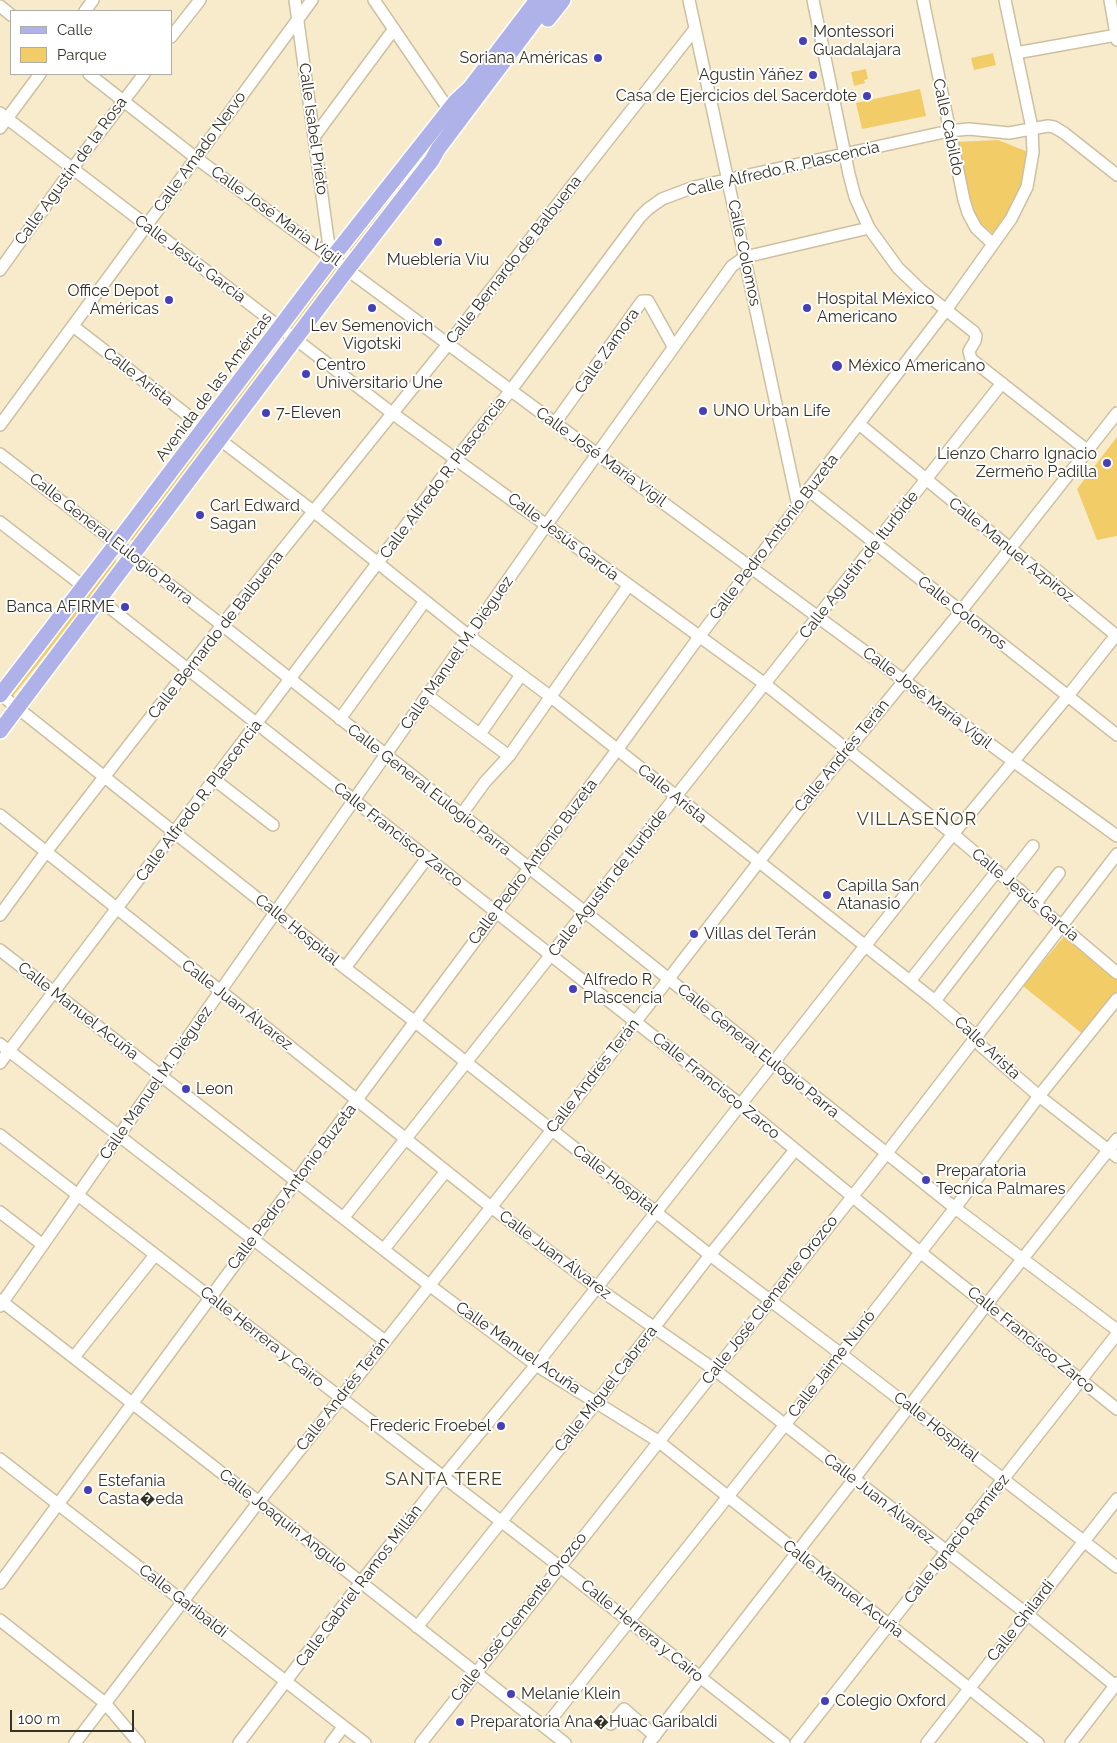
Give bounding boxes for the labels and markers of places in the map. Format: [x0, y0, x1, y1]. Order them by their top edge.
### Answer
place label: Montessori Guadalajara [813, 22, 901, 60]
marker: Montessori Guadalajara [797, 35, 809, 47]
place label: Soriana Américas [460, 48, 588, 68]
marker: Soriana Américas [592, 52, 604, 64]
place label: Agustin Yáñez [699, 65, 803, 85]
marker: Agustin Yáñez [807, 69, 819, 81]
place label: Casa de Ejercicios del Sacerdote [616, 86, 857, 106]
marker: Casa de Ejercicios del Sacerdote [861, 90, 873, 102]
marker: Mueblería Viu [432, 236, 444, 248]
place label: Mueblería Viu [387, 250, 489, 270]
place label: Office Depot Américas [68, 281, 159, 319]
place label: Hospital México Americano [817, 289, 935, 327]
marker: Office Depot Américas [163, 294, 175, 306]
marker: Lev Semenovich Vigotski [366, 302, 378, 314]
marker: Hospital México Americano [801, 302, 813, 314]
place label: Lev Semenovich Vigotski [311, 316, 433, 354]
place label: Centro Universitario Une [316, 355, 443, 393]
place label: México Americano [848, 356, 985, 376]
marker: México Americano [830, 359, 844, 373]
marker: Centro Universitario Une [300, 368, 312, 380]
place label: UNO Urban Life [713, 401, 830, 421]
place label: 7-Eleven [276, 403, 341, 423]
marker: UNO Urban Life [697, 405, 709, 417]
marker: 7-Eleven [260, 407, 272, 419]
place label: Lienzo Charro Ignacio Zermeño Padilla [937, 444, 1097, 482]
marker: Lienzo Charro Ignacio Zermeño Padilla [1101, 457, 1113, 469]
place label: Carl Edward Sagan [210, 496, 300, 534]
marker: Carl Edward Sagan [194, 509, 206, 521]
place label: Banca AFIRME [6, 597, 115, 617]
marker: Banca AFIRME [119, 601, 131, 613]
place label: Capilla San Atanasio [837, 876, 919, 914]
marker: Capilla San Atanasio [821, 889, 833, 901]
place label: Villas del Terán [704, 924, 816, 944]
marker: Villas del Terán [688, 928, 700, 940]
place label: Alfredo R Plascencia [583, 970, 662, 1008]
marker: Alfredo R Plascencia [567, 983, 579, 995]
place label: Leon [196, 1079, 233, 1099]
marker: Leon [180, 1083, 192, 1095]
place label: Preparatoria Tecnica Palmares [936, 1161, 1065, 1199]
marker: Preparatoria Tecnica Palmares [920, 1174, 932, 1186]
place label: Frederic Froebel [369, 1416, 491, 1436]
marker: Frederic Froebel [495, 1420, 507, 1432]
place label: Estefania Casta�eda [98, 1471, 184, 1509]
marker: Estefania Casta�eda [82, 1484, 94, 1496]
place label: Melanie Klein [521, 1684, 620, 1704]
marker: Melanie Klein [505, 1688, 517, 1700]
place label: Colegio Oxford [835, 1691, 946, 1711]
marker: Colegio Oxford [819, 1695, 831, 1707]
place label: Preparatoria Ana�Huac Garibaldi [470, 1712, 718, 1732]
marker: Preparatoria Ana�Huac Garibaldi [454, 1716, 466, 1728]

